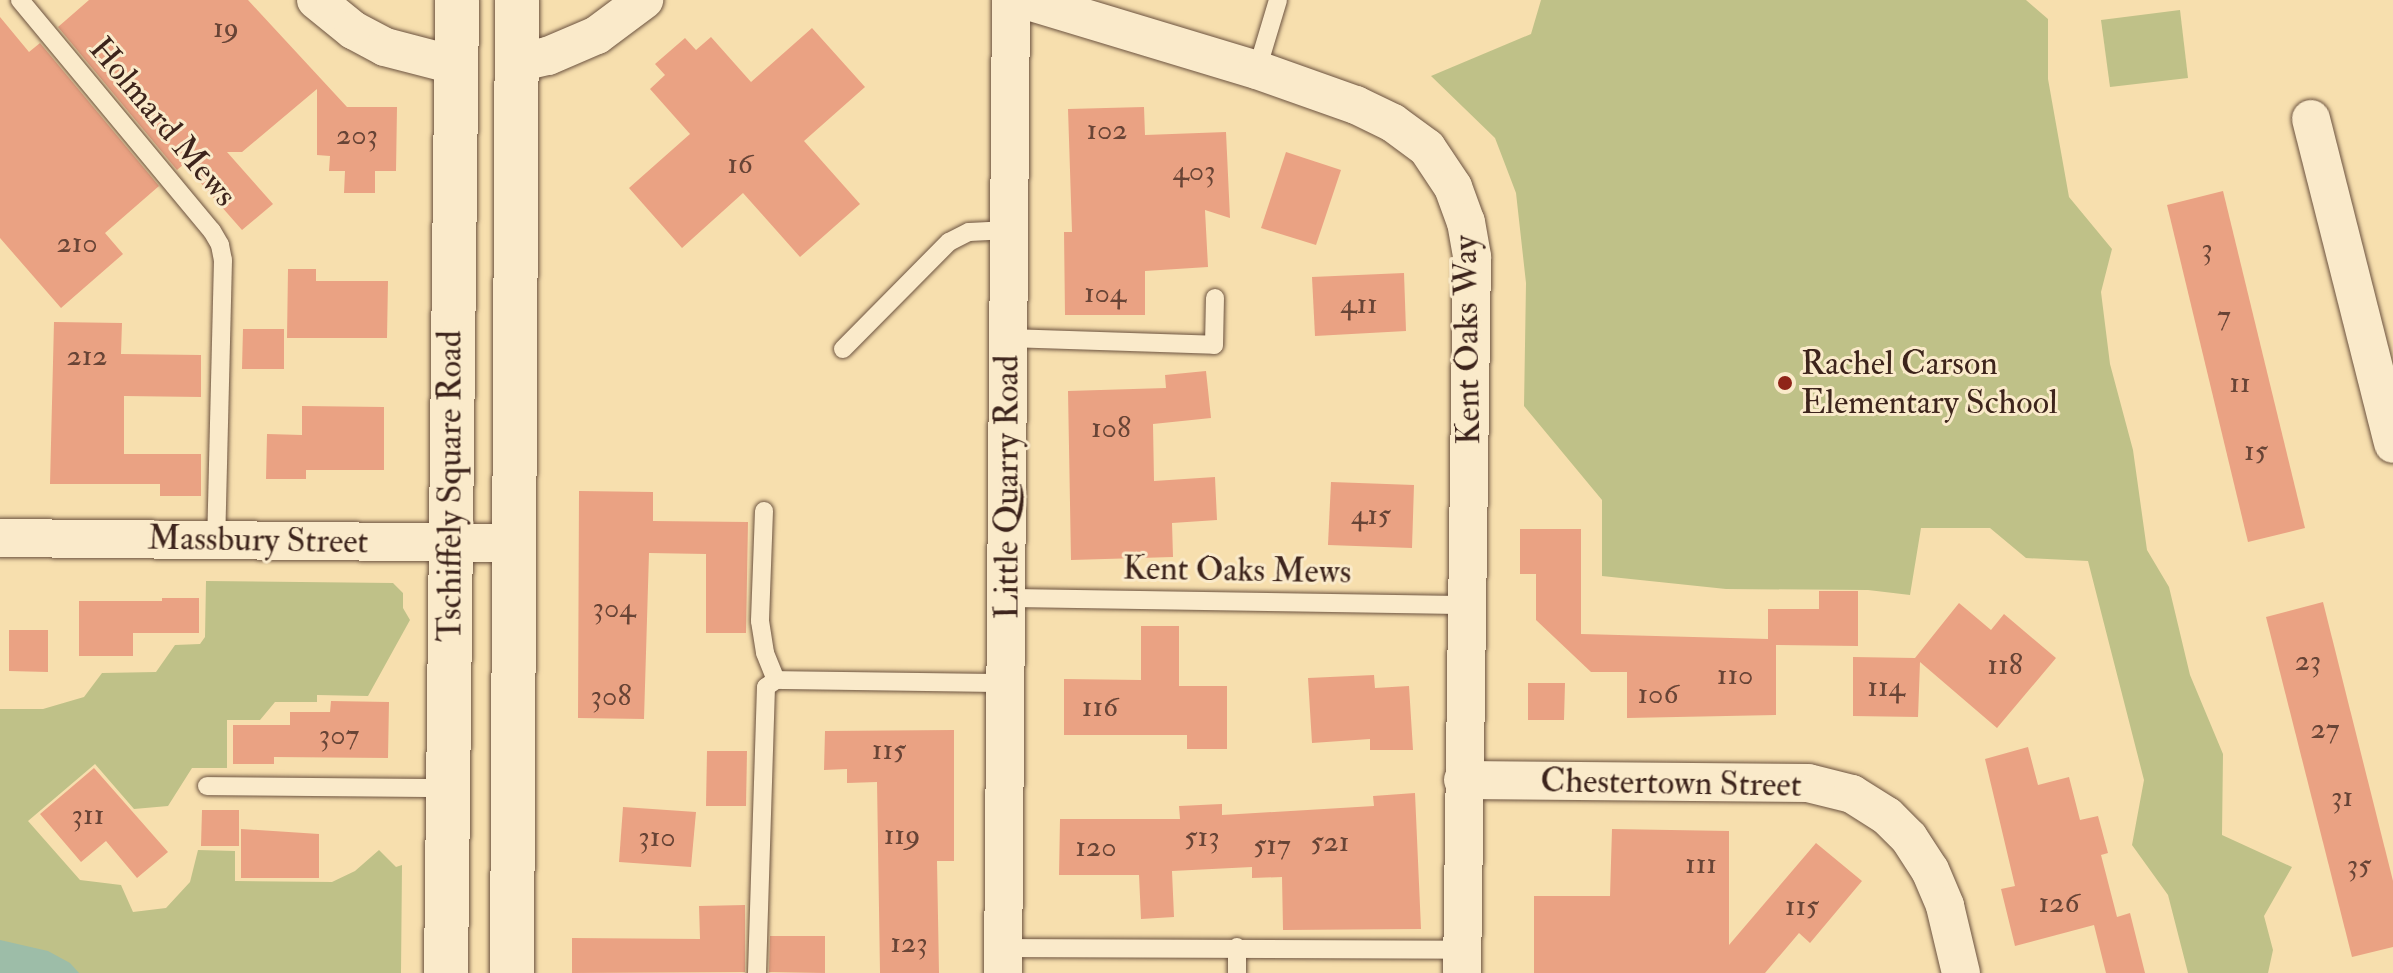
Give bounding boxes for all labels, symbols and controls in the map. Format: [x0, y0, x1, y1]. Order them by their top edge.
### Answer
house number: 19 [213, 10, 239, 46]
street label: Holmard Mews [80, 29, 246, 215]
house number: 102 [1086, 112, 1128, 148]
house number: 203 [336, 117, 378, 153]
house number: 16 [727, 146, 753, 182]
house number: 403 [1172, 153, 1216, 189]
house number: 210 [56, 225, 98, 261]
house number: 3 [2201, 231, 2213, 267]
street label: Kent Oaks Way [1445, 235, 1489, 445]
house number: 104 [1084, 275, 1126, 311]
house number: 411 [1340, 286, 1378, 322]
house number: 7 [2217, 298, 2231, 334]
street label: Tschiffely Square Road [430, 330, 470, 642]
house number: 212 [66, 338, 108, 374]
place label: Rachel Carson Elementary School [1801, 343, 2058, 422]
street label: Little Quarry Road [987, 355, 1027, 619]
house number: 11 [2229, 365, 2251, 401]
marker: Rachel Carson Elementary School [1776, 374, 1794, 392]
house number: 108 [1091, 410, 1131, 446]
house number: 15 [2244, 433, 2268, 469]
house number: 415 [1351, 497, 1391, 533]
street label: Massbury Street [147, 518, 369, 562]
street label: Kent Oaks Mews [1122, 548, 1352, 592]
house number: 304 [593, 590, 635, 626]
house number: 23 [2295, 643, 2321, 679]
house number: 118 [1987, 647, 2023, 683]
house number: 110 [1717, 657, 1753, 693]
house number: 114 [1867, 669, 1905, 705]
house number: 106 [1637, 676, 1679, 712]
house number: 308 [591, 678, 631, 714]
house number: 116 [1082, 689, 1118, 725]
house number: 27 [2311, 711, 2339, 747]
house number: 307 [319, 717, 359, 753]
house number: 115 [872, 732, 906, 768]
street label: Chestertown Street [1540, 760, 1802, 806]
house number: 31 [2331, 779, 2353, 815]
house number: 311 [72, 797, 104, 833]
house number: 119 [884, 817, 920, 853]
house number: 310 [638, 819, 676, 855]
house number: 513 [1184, 819, 1220, 855]
house number: 521 [1311, 824, 1349, 860]
house number: 517 [1253, 827, 1291, 863]
house number: 120 [1075, 829, 1117, 865]
house number: 111 [1685, 846, 1717, 882]
house number: 35 [2347, 847, 2371, 883]
house number: 126 [2038, 885, 2080, 921]
house number: 115 [1785, 888, 1819, 924]
house number: 123 [890, 925, 928, 961]

